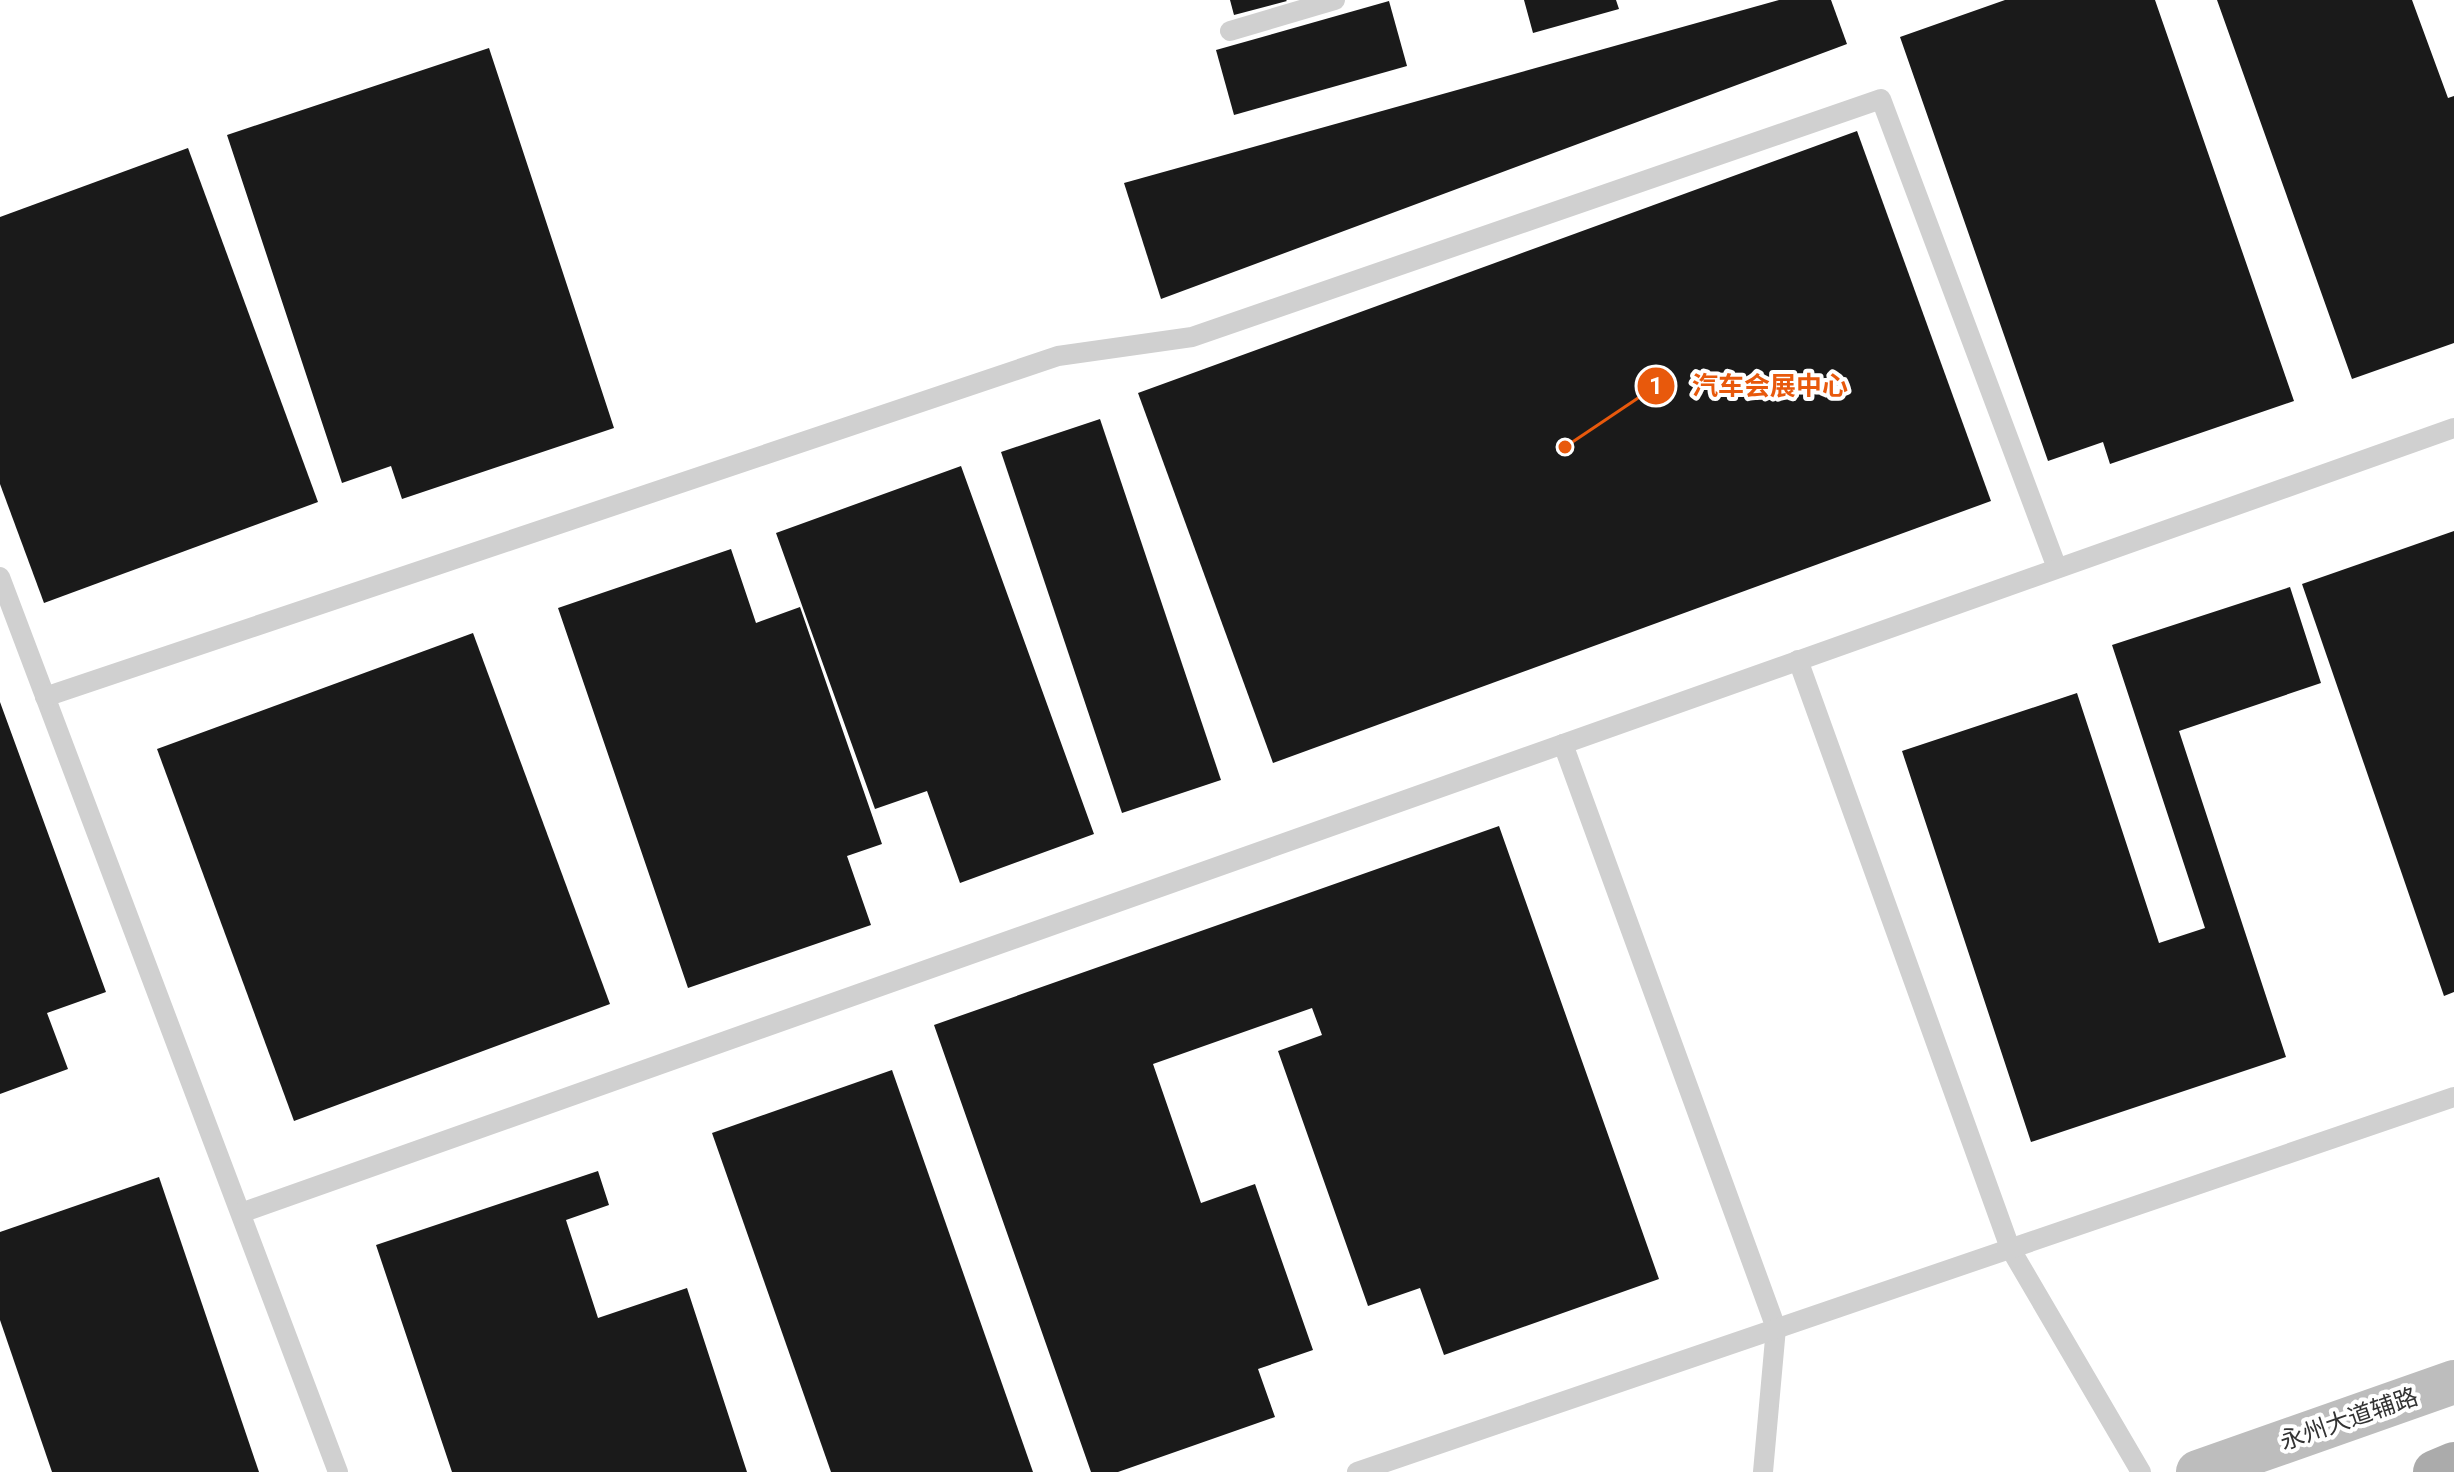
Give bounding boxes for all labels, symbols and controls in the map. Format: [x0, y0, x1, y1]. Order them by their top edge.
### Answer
callout: 汽车会展中心 [1636, 361, 1864, 411]
text: 汽车会展中心 [1692, 371, 1848, 401]
text: 1 [1649, 372, 1663, 400]
street label: 永州大道辅路 [2276, 1382, 2422, 1456]

